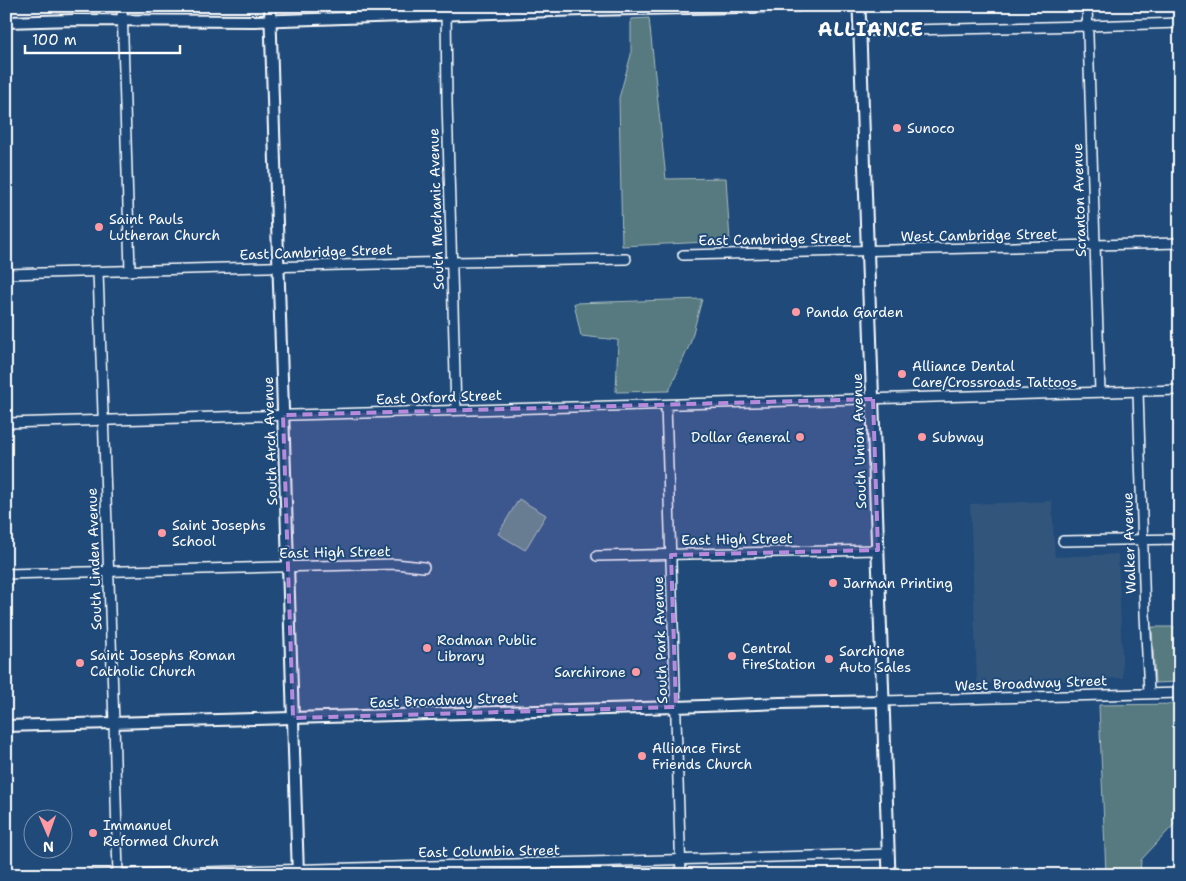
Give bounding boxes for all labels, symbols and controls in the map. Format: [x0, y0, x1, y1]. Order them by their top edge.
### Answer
district label: ALLIANCE [818, 17, 924, 42]
scale bar [25, 22, 180, 54]
text: 100 m [32, 30, 77, 50]
place label: Sunoco [907, 119, 955, 137]
marker: Sunoco [891, 122, 903, 134]
street label: South Mechanic Avenue [424, 128, 448, 290]
street label: Scranton Avenue [1068, 143, 1090, 257]
place label: Saint Pauls Lutheran Church [109, 210, 220, 244]
marker: Saint Pauls Lutheran Church [93, 221, 105, 233]
street label: West Cambridge Street [901, 225, 1057, 245]
street label: East Cambridge Street [698, 229, 852, 249]
street label: East Cambridge Street [239, 240, 393, 264]
place label: Panda Garden [806, 303, 904, 321]
marker: Panda Garden [790, 306, 802, 318]
place label: Alliance Dental Care/Crossroads Tattoos [912, 357, 1077, 391]
marker: Alliance Dental Care/Crossroads Tattoos [896, 368, 908, 380]
street label: South Union Avenue [848, 373, 870, 509]
street label: South Arch Avenue [259, 376, 281, 506]
street label: East Oxford Street [376, 386, 502, 408]
place label: Dollar General [691, 428, 791, 446]
place label: Subway [932, 428, 984, 446]
marker: Dollar General [794, 431, 806, 443]
marker: Subway [916, 431, 928, 443]
street label: South Linden Avenue [83, 487, 105, 630]
street label: Walker Avenue [1118, 492, 1140, 594]
place label: Saint Josephs School [172, 516, 266, 550]
marker: Saint Josephs School [156, 527, 168, 539]
street label: East High Street [681, 529, 793, 549]
street label: East High Street [279, 542, 391, 562]
place label: Jarman Printing [843, 574, 953, 592]
street label: South Park Avenue [649, 576, 671, 704]
marker: Jarman Printing [827, 577, 839, 589]
place label: Rodman Public Library [437, 631, 537, 665]
place label: Central FireStation [742, 639, 816, 673]
marker: Rodman Public Library [421, 642, 433, 654]
place label: Sarchione Auto Sales [839, 642, 911, 676]
place label: Saint Josephs Roman Catholic Church [90, 646, 236, 680]
marker: Central FireStation [726, 650, 738, 662]
marker: Sarchione Auto Sales [823, 653, 835, 665]
marker: Saint Josephs Roman Catholic Church [74, 657, 86, 669]
place label: Sarchirone [554, 663, 626, 681]
marker: Sarchirone [630, 666, 642, 678]
street label: West Broadway Street [955, 671, 1107, 695]
street label: East Broadway Street [369, 688, 519, 712]
place label: Alliance First Friends Church [652, 739, 752, 773]
marker: Alliance First Friends Church [636, 750, 648, 762]
north arrow [22, 808, 72, 858]
place label: Immanuel Reformed Church [103, 816, 219, 850]
marker: Immanuel Reformed Church [87, 827, 99, 839]
text: N [43, 838, 54, 856]
street label: East Columbia Street [418, 841, 560, 861]

